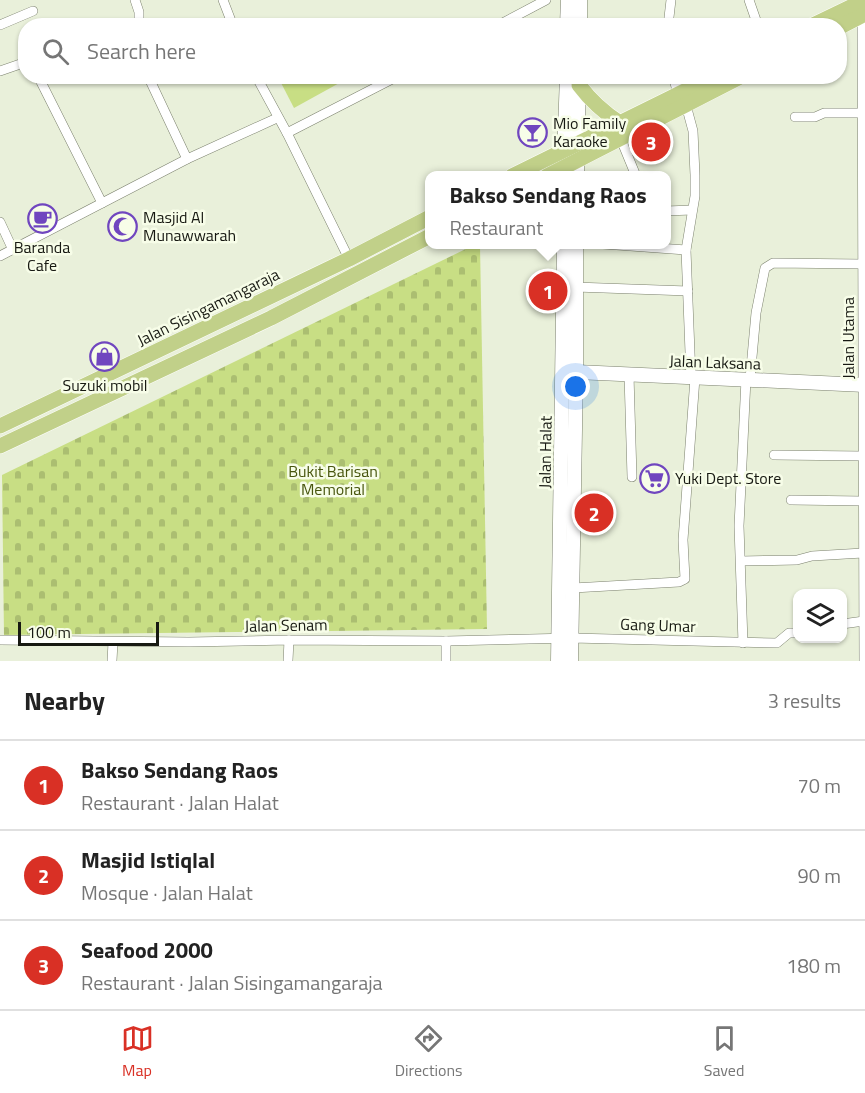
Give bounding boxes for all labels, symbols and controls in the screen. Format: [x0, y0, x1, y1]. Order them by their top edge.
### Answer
search box [18, 18, 847, 84]
text: Search here [87, 34, 196, 68]
icon: search [39, 35, 72, 68]
place label: Mio Family Karaoke [553, 111, 626, 153]
bar icon: Mio Family Karaoke [516, 116, 548, 148]
pin: 3 [632, 120, 670, 164]
popup [425, 171, 671, 249]
text: Bakso Sendang Raos [449, 178, 647, 212]
cafe icon: Baranda Cafe [26, 203, 58, 235]
place label: Masjid Al Munawwarah [143, 205, 236, 247]
mosque icon: Masjid Al Munawwarah [106, 210, 138, 242]
text: Restaurant [449, 212, 543, 243]
place label: Baranda Cafe [14, 235, 70, 277]
street label: Jalan Sisingamangaraja [133, 262, 283, 352]
pin: 1 [528, 268, 568, 314]
street label: Jalan Utama [836, 297, 860, 379]
shop icon: Suzuki mobil [89, 341, 121, 373]
street label: Jalan Laksana [669, 348, 761, 376]
your location [561, 372, 590, 401]
place label: Suzuki mobil [62, 373, 148, 397]
street label: Jalan Halat [532, 415, 558, 489]
park label: Bukit Barisan Memorial [288, 459, 378, 501]
supermarket icon: Yuki Dept. Store [638, 462, 670, 494]
place label: Yuki Dept. Store [675, 466, 781, 490]
pin: 2 [574, 490, 614, 536]
map controls [793, 589, 847, 643]
button: layers [793, 589, 847, 643]
street label: Jalan Senam [244, 612, 328, 638]
street label: Gang Umar [620, 612, 697, 638]
scale bar [18, 619, 159, 646]
text: 100 m [27, 620, 71, 644]
text: Nearby [24, 681, 105, 720]
text: 3 results [768, 685, 841, 716]
text: Bakso Sendang Raos [81, 753, 278, 787]
text: 1 [38, 770, 49, 801]
text: 70 m [797, 770, 841, 801]
text: Restaurant · Jalan Halat [81, 787, 279, 818]
text: Masjid Istiqlal [81, 843, 215, 877]
text: 2 [38, 860, 49, 891]
text: 90 m [797, 860, 841, 891]
text: Mosque · Jalan Halat [81, 877, 253, 908]
text: Seafood 2000 [81, 933, 213, 967]
text: 3 [38, 950, 49, 981]
text: 180 m [786, 950, 841, 981]
text: Restaurant · Jalan Sisingamangaraja [81, 967, 383, 998]
tab: Map [121, 1022, 154, 1082]
tab: Directions [395, 1022, 463, 1082]
tab: Saved [704, 1022, 744, 1082]

